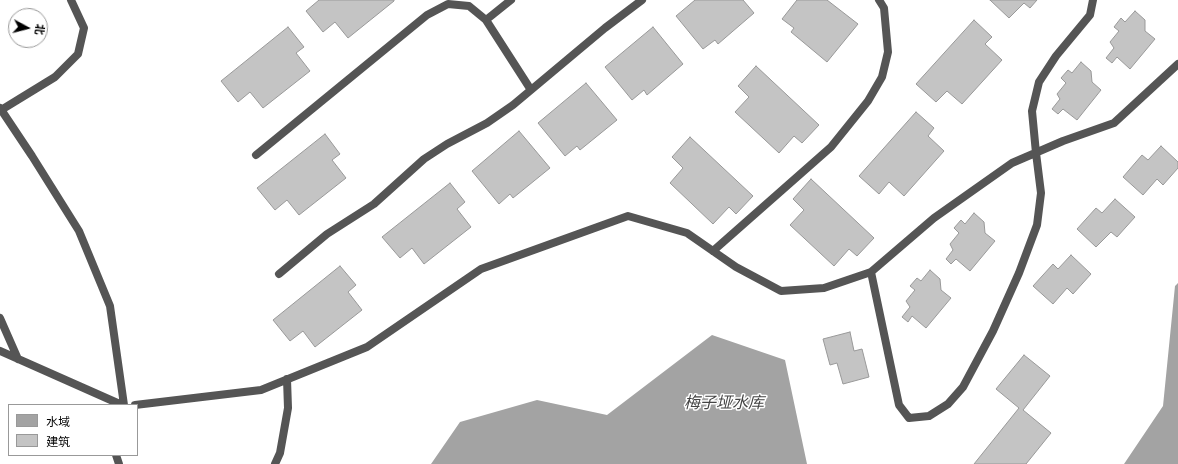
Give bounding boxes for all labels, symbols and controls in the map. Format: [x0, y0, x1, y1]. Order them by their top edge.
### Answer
north arrow [8, 8, 48, 48]
text: 北 [32, 23, 47, 36]
water label: 梅子垭水库 [684, 393, 764, 413]
legend [8, 404, 138, 456]
text: 水域 [46, 415, 70, 429]
text: 建筑 [46, 435, 70, 449]

